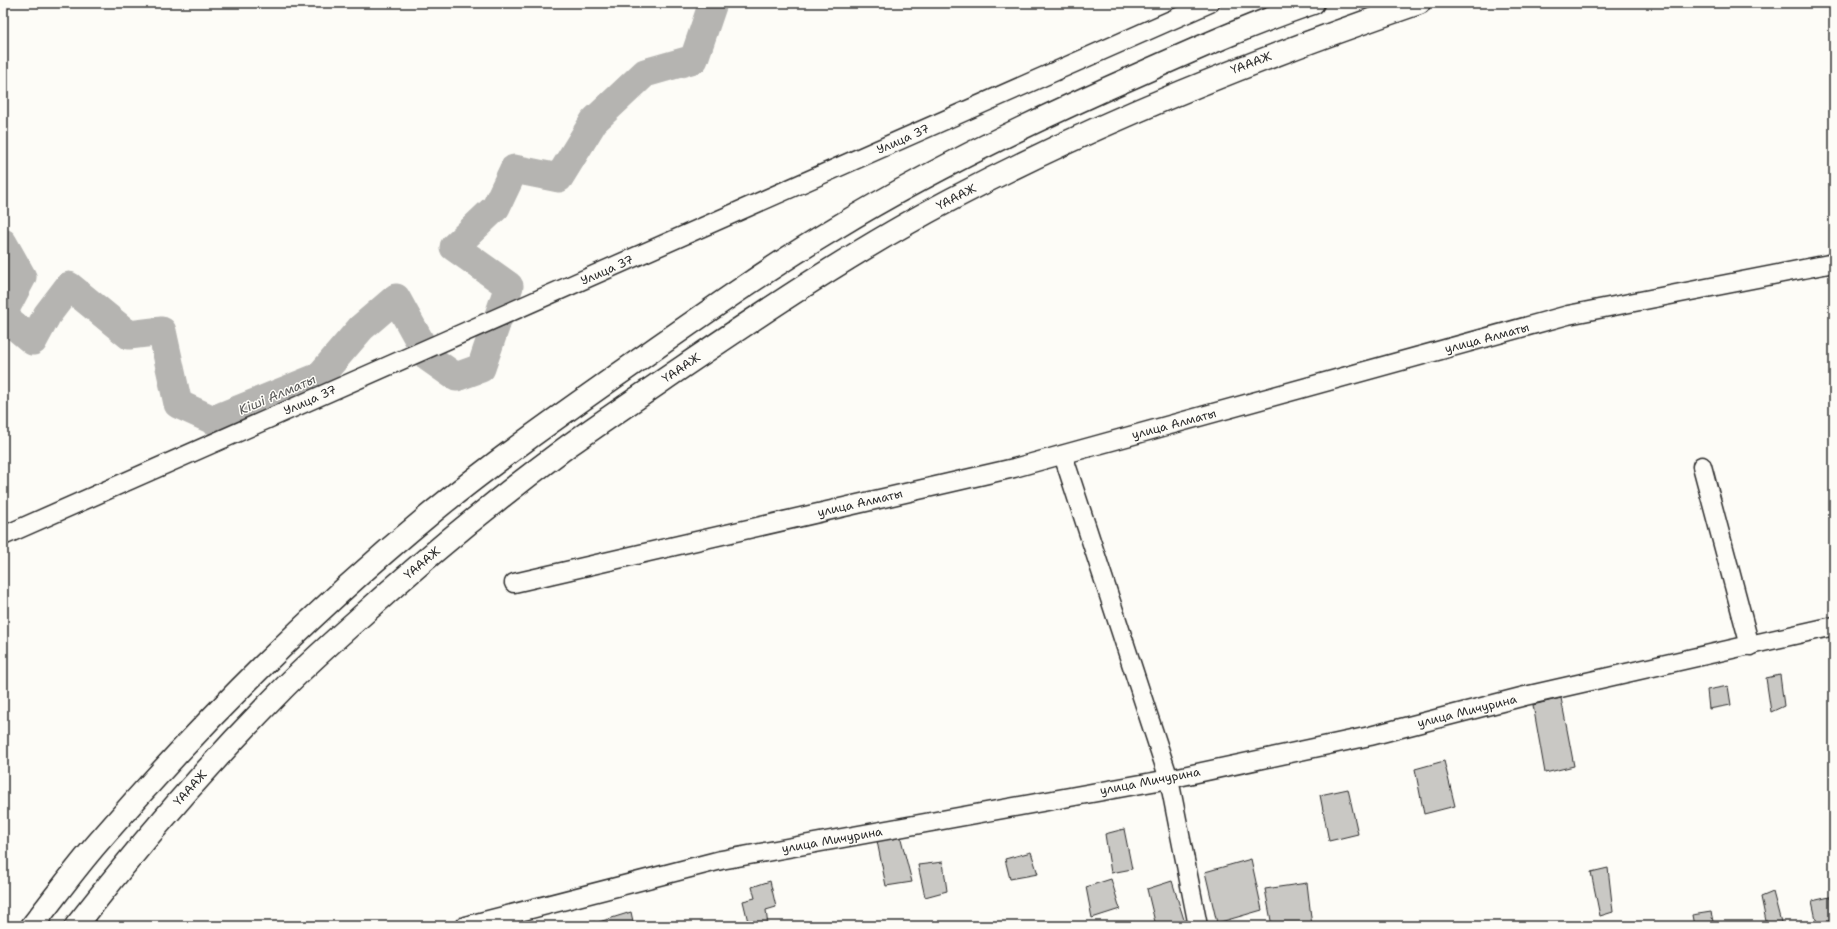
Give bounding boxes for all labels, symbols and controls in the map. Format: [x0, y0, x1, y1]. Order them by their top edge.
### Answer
street label: ҮАААЖ [1228, 48, 1274, 78]
street label: Улица 37 [874, 120, 932, 158]
street label: ҮАААЖ [933, 180, 979, 214]
street label: Улица 37 [578, 251, 636, 289]
street label: улица Алматы [1443, 319, 1531, 357]
street label: ҮАААЖ [659, 349, 704, 387]
water label: Кіші Алматы [236, 371, 318, 418]
street label: Улица 37 [281, 381, 339, 419]
street label: улица Алматы [1130, 405, 1218, 443]
street label: улица Алматы [816, 485, 904, 521]
street label: ҮАААЖ [401, 543, 444, 583]
street label: улица Мичурина [1416, 691, 1519, 731]
street label: улица Мичурина [1098, 763, 1202, 799]
street label: ҮАААЖ [170, 766, 210, 809]
street label: улица Мичурина [780, 823, 884, 857]

